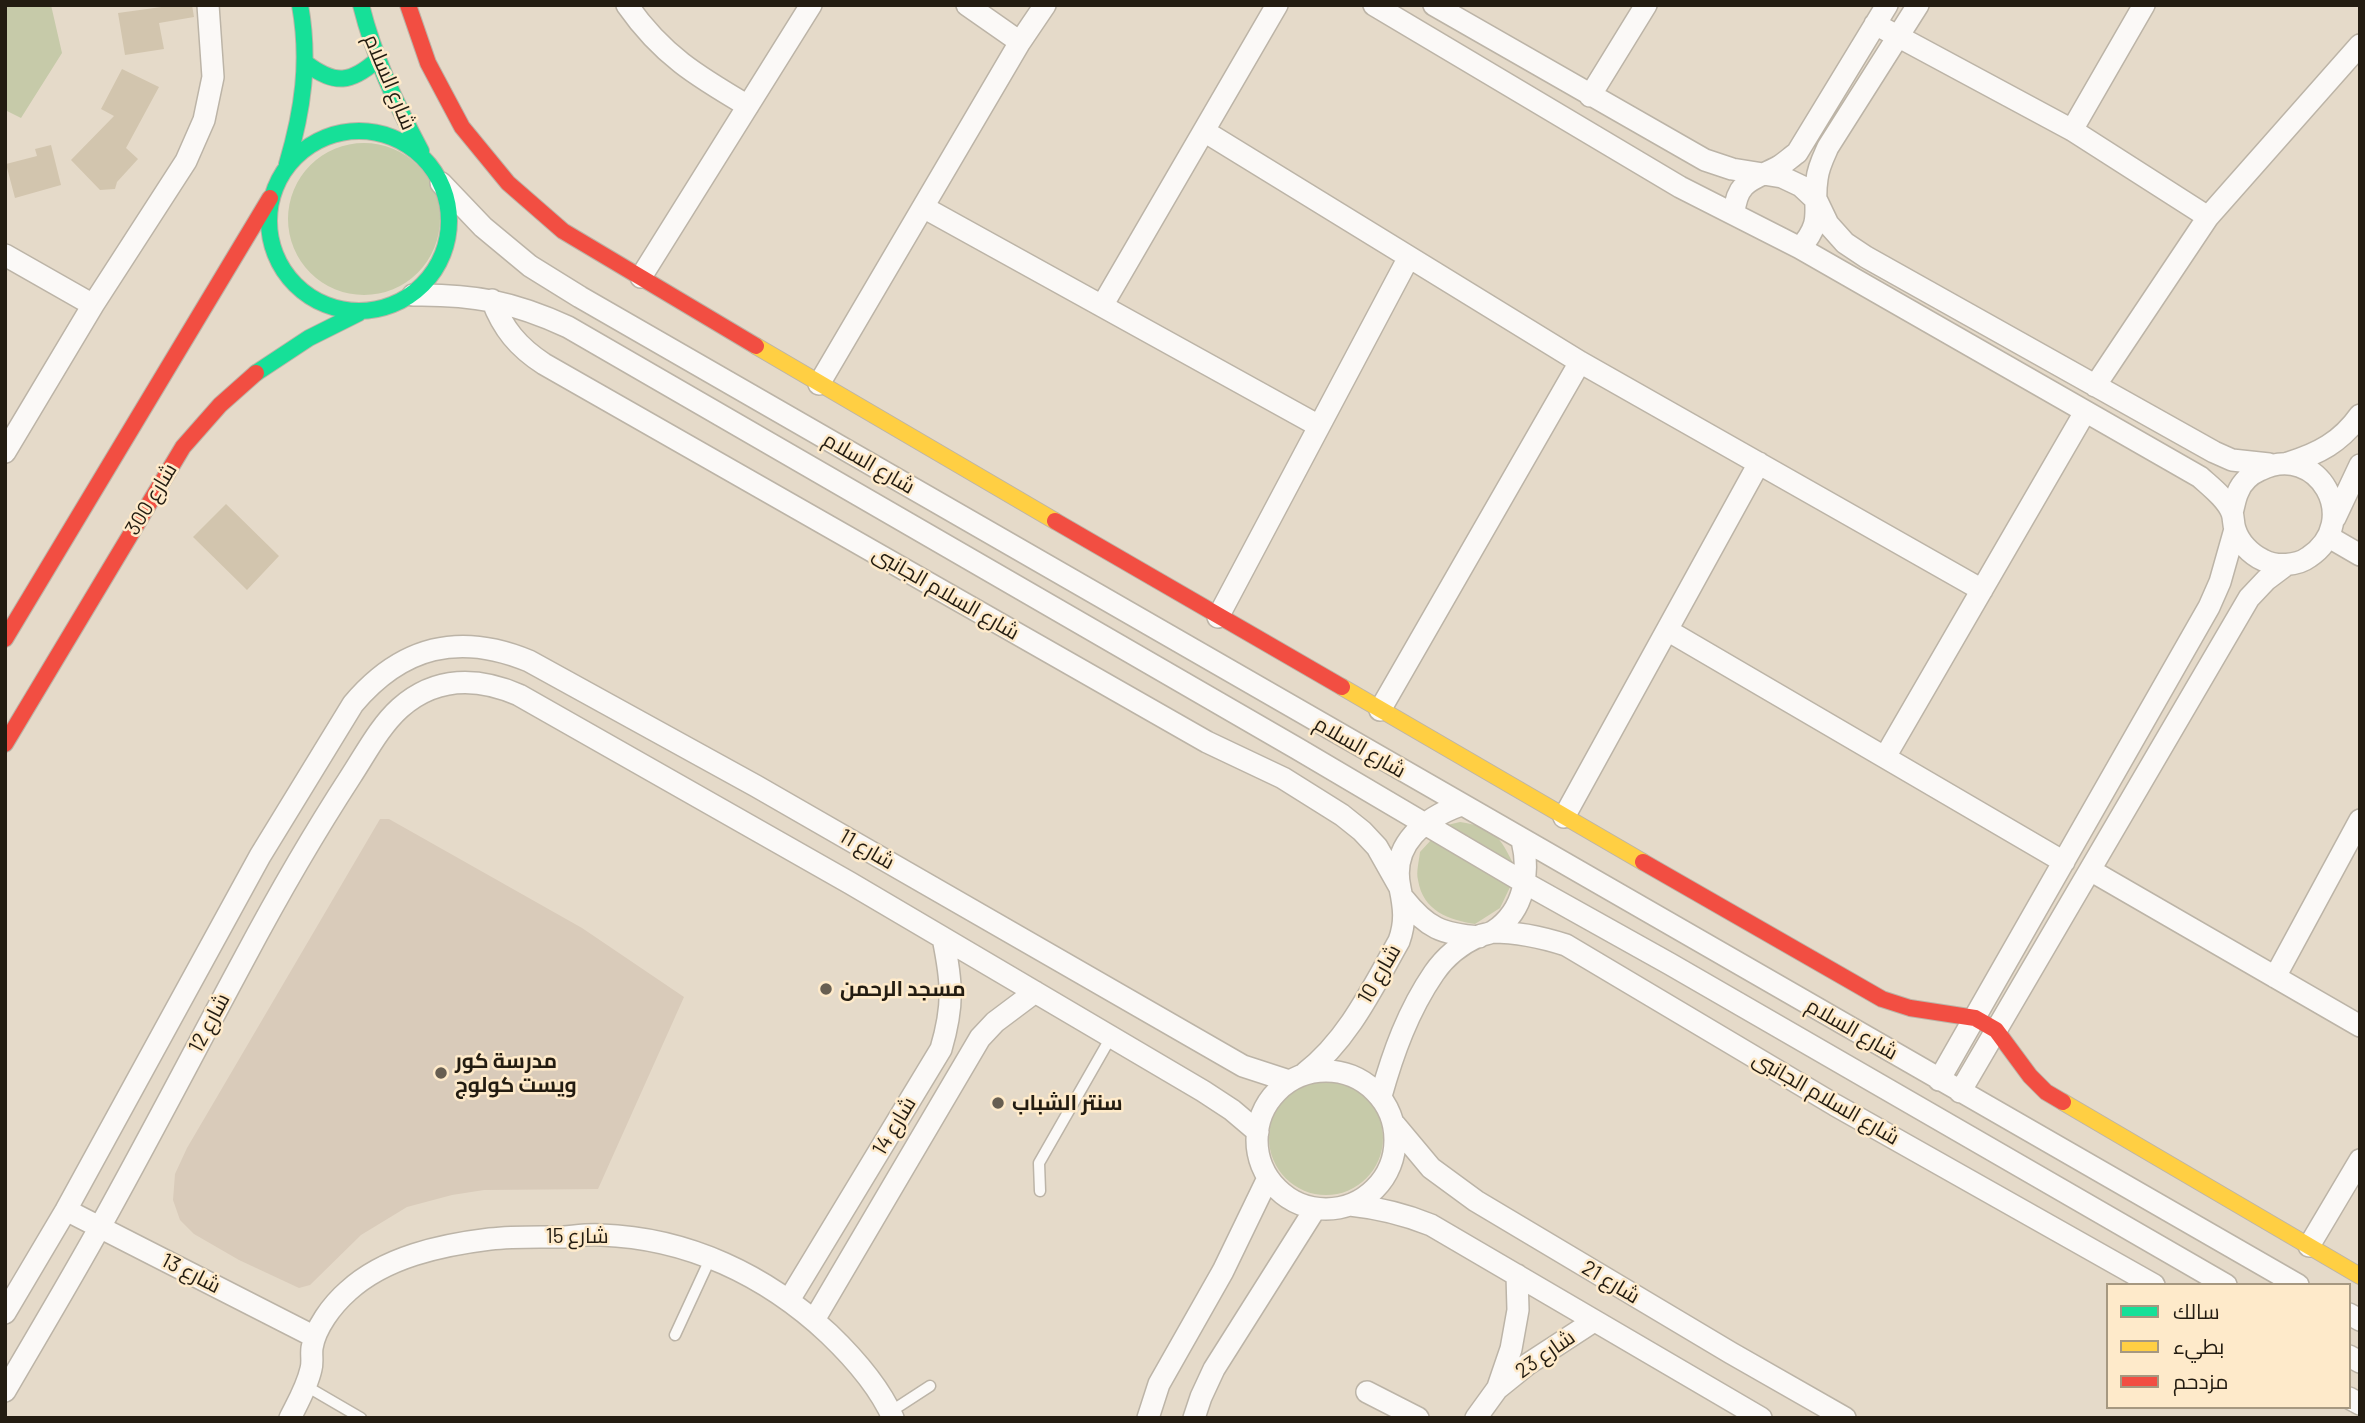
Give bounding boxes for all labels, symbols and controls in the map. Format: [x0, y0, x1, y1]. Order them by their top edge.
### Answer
street label: شارع السلام [359, 30, 421, 134]
street label: شارع السلام [819, 427, 919, 499]
street label: شارع 300 [120, 458, 182, 540]
street label: شارع السلام الجانبى [868, 541, 1024, 645]
street label: شارع السلام [1310, 711, 1410, 783]
street label: شارع 11 [835, 823, 899, 875]
street label: شارع 10 [1352, 940, 1406, 1008]
place label: مسجد الرحمن [840, 976, 966, 1002]
marker: مسجد الرحمن [818, 981, 834, 997]
street label: شارع 12 [183, 989, 235, 1057]
street label: شارع السلام [1802, 993, 1902, 1065]
street label: شارع السلام الجانبى [1748, 1046, 1904, 1150]
place label: مدرسة كور ويست كولوج [455, 1048, 577, 1098]
marker: مدرسة كور ويست كولوج [433, 1065, 449, 1081]
place label: سنتر الشباب [1012, 1090, 1123, 1116]
street label: شارع 14 [867, 1092, 921, 1160]
marker: سنتر الشباب [990, 1095, 1006, 1111]
street label: شارع 15 [545, 1223, 609, 1249]
street label: شارع 13 [157, 1247, 225, 1299]
street label: شارع 21 [1577, 1255, 1645, 1309]
legend [2106, 1283, 2351, 1409]
text: سالك [2173, 1298, 2220, 1323]
street label: شارع 23 [1510, 1325, 1580, 1383]
text: بطيء [2173, 1333, 2224, 1358]
text: مزدحم [2173, 1368, 2228, 1393]

